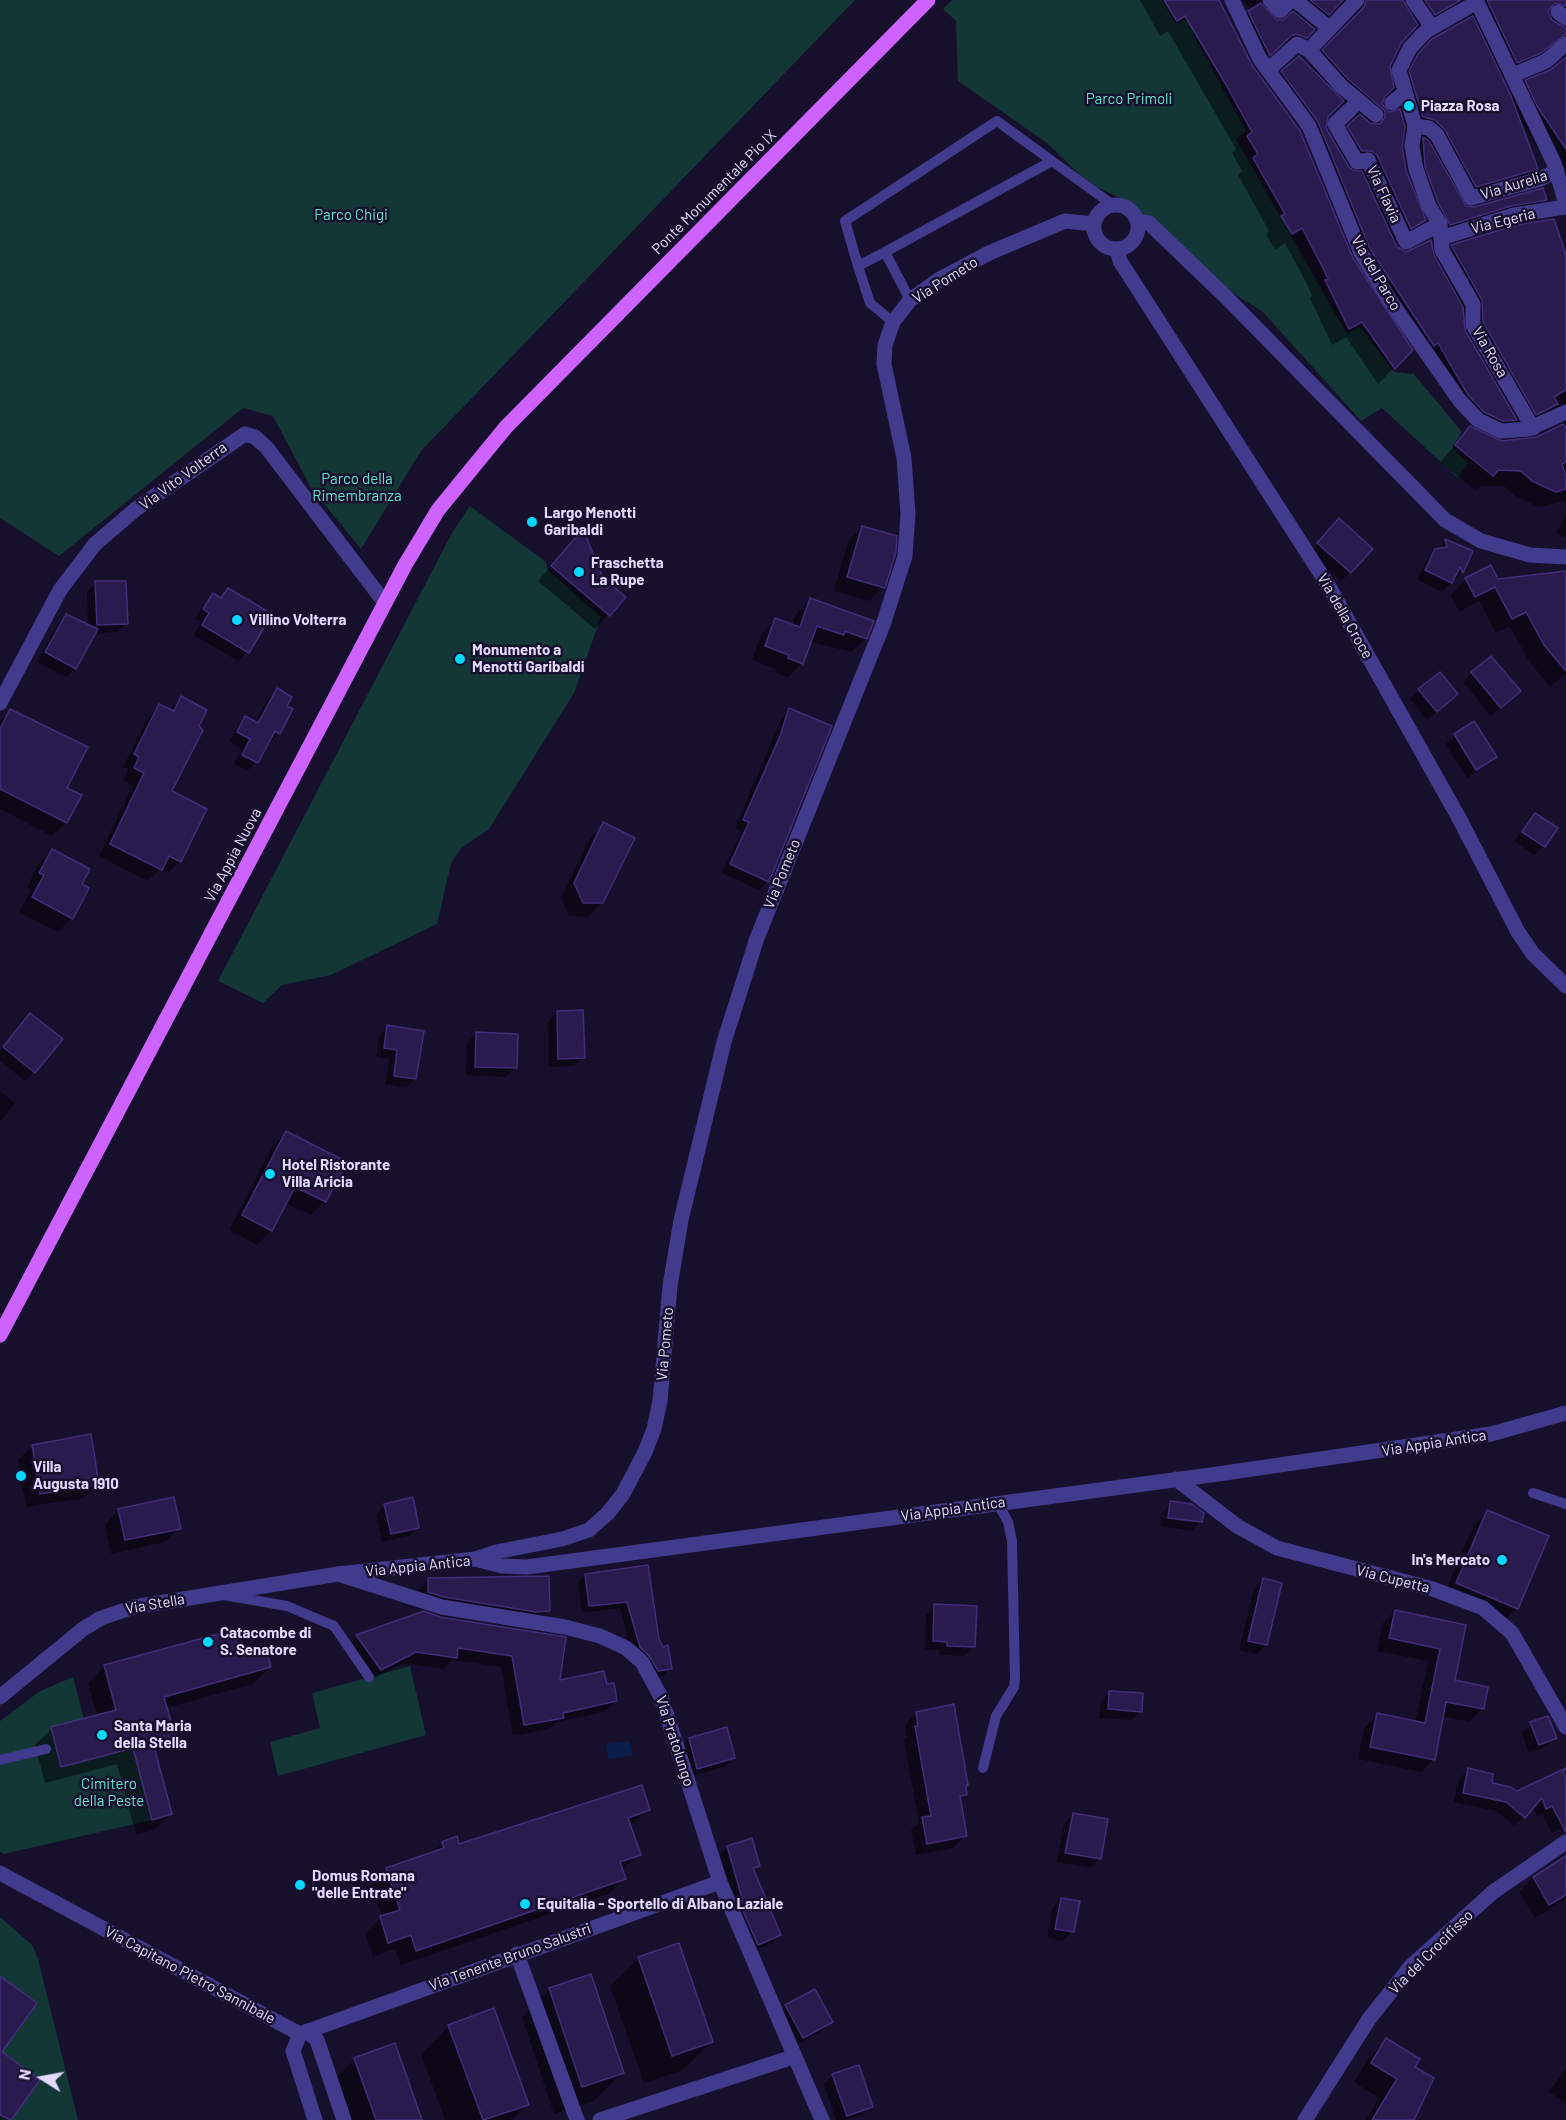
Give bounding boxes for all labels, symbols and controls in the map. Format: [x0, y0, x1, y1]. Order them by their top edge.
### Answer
park label: Parco Primoli [1086, 90, 1172, 108]
place label: Piazza Rosa [1421, 97, 1499, 115]
marker: Piazza Rosa [1402, 99, 1416, 113]
street label: Ponte Monumentale Pio IX [648, 126, 780, 258]
street label: Via Flavia [1363, 162, 1405, 226]
street label: Via Aurelia [1478, 166, 1550, 204]
street label: Via Egeria [1469, 204, 1537, 238]
park label: Parco Chigi [314, 206, 388, 224]
street label: Via del Parco [1347, 232, 1405, 314]
street label: Via Pometo [909, 253, 981, 307]
street label: Via Rosa [1468, 323, 1512, 381]
street label: Via Vito Volterra [136, 438, 230, 514]
park label: Parco della Rimembranza [312, 470, 402, 505]
place label: Largo Menotti Garibaldi [544, 504, 636, 539]
marker: Largo Menotti Garibaldi [525, 515, 539, 529]
place label: Fraschetta La Rupe [591, 554, 664, 589]
marker: Fraschetta La Rupe [572, 565, 586, 579]
street label: Via della Croce [1313, 570, 1377, 662]
place label: Villino Volterra [249, 611, 346, 629]
marker: Villino Volterra [230, 613, 244, 627]
place label: Monumento a Menotti Garibaldi [472, 641, 584, 676]
marker: Monumento a Menotti Garibaldi [453, 652, 467, 666]
street label: Via Appia Nuova [201, 805, 265, 905]
street label: Via Pometo [760, 836, 804, 912]
place label: Hotel Ristorante Villa Aricia [282, 1156, 390, 1191]
marker: Hotel Ristorante Villa Aricia [263, 1167, 277, 1181]
street label: Via Pometo [653, 1307, 677, 1381]
street label: Via Appia Antica [1381, 1426, 1487, 1460]
place label: Villa Augusta 1910 [33, 1458, 119, 1493]
marker: Villa Augusta 1910 [14, 1469, 28, 1483]
street label: Via Appia Antica [900, 1493, 1006, 1525]
place label: In's Mercato [1412, 1551, 1490, 1569]
street label: Via Appia Antica [365, 1552, 471, 1580]
marker: In's Mercato [1495, 1553, 1509, 1567]
street label: Via Cupetta [1354, 1561, 1432, 1597]
street label: Via Stella [124, 1590, 186, 1618]
place label: Catacombe di S. Senatore [220, 1624, 311, 1659]
marker: Catacombe di S. Senatore [201, 1635, 215, 1649]
street label: Via Pratolungo [652, 1693, 698, 1789]
place label: Santa Maria della Stella [114, 1717, 192, 1752]
marker: Santa Maria della Stella [95, 1728, 109, 1742]
park label: Cimitero della Peste [74, 1775, 144, 1810]
place label: Domus Romana "delle Entrate" [312, 1867, 415, 1902]
marker: Domus Romana "delle Entrate" [293, 1878, 307, 1892]
place label: Equitalia - Sportello di Albano Laziale [537, 1895, 783, 1913]
marker: Equitalia - Sportello di Albano Laziale [518, 1897, 532, 1911]
street label: Via del Crocifisso [1385, 1906, 1477, 1998]
street label: Via Tenente Bruno Salustri [427, 1919, 593, 1995]
street label: Via Capitano Pietro Sannibale [102, 1922, 278, 2028]
north arrow [12, 2048, 72, 2108]
text: N [13, 2067, 34, 2082]

